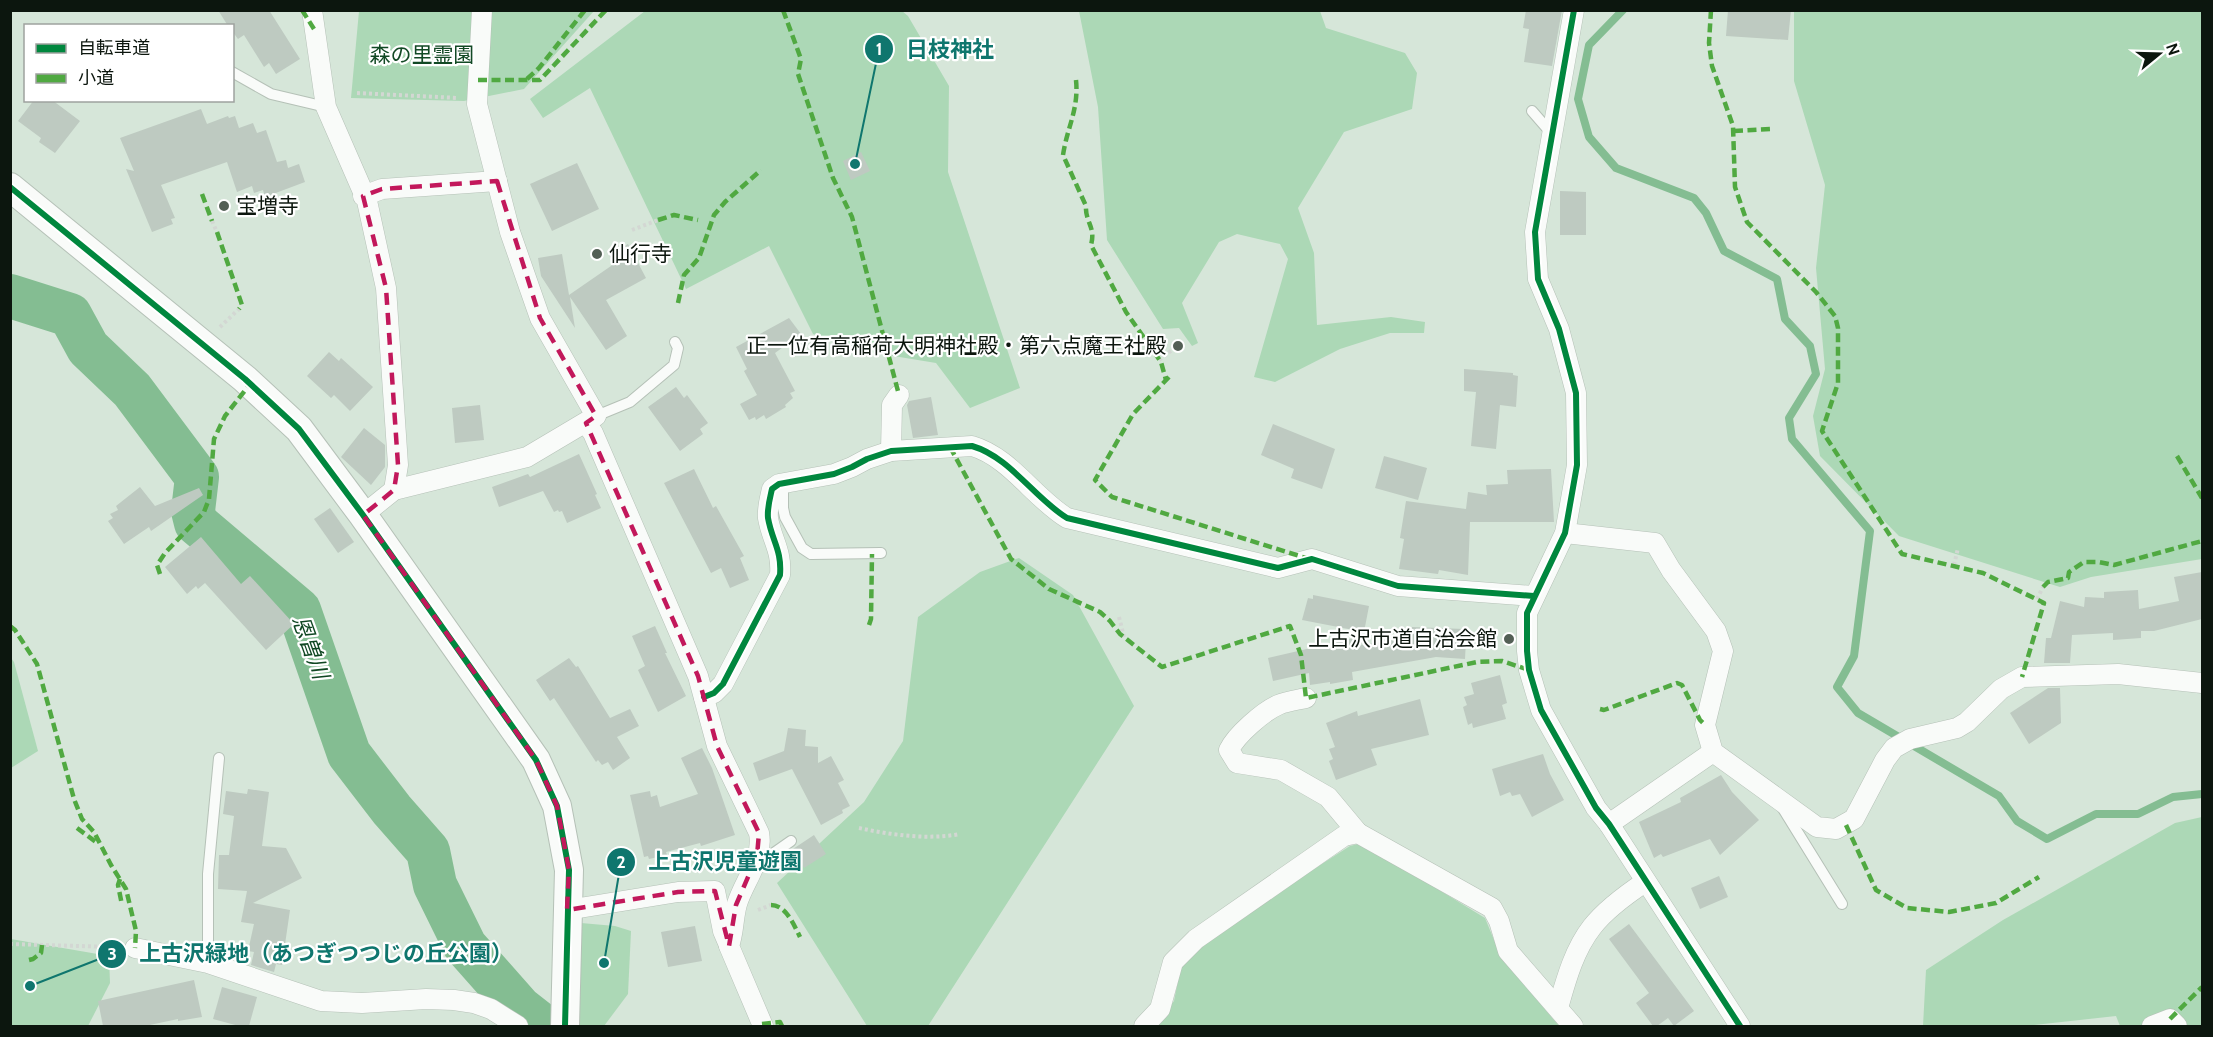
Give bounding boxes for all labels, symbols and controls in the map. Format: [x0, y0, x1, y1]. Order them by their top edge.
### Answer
legend [24, 24, 234, 102]
north arrow [2129, 24, 2189, 84]
callout: 日枝神社 [864, 29, 1006, 69]
text: 日枝神社 [906, 36, 994, 63]
text: 自転車道 [78, 37, 150, 59]
text: 1 [876, 38, 882, 60]
text: N [2162, 41, 2184, 58]
park label: 森の里霊園 [370, 42, 475, 67]
text: 小道 [78, 67, 114, 89]
place label: 宝増寺 [236, 193, 299, 218]
marker: 宝増寺 [217, 199, 231, 213]
place label: 仙行寺 [609, 241, 672, 266]
marker: 仙行寺 [590, 247, 604, 261]
place label: 正一位有高稲荷大明神社殿・第六点魔王社殿 [746, 333, 1166, 358]
marker: 正一位有高稲荷大明神社殿・第六点魔王社殿 [1171, 339, 1185, 353]
water label: 恩曽川 [287, 612, 335, 685]
place label: 上古沢市道自治会館 [1308, 626, 1497, 651]
marker: 上古沢市道自治会館 [1502, 632, 1516, 646]
callout: 上古沢児童遊園 [606, 842, 814, 882]
text: 上古沢児童遊園 [648, 848, 802, 875]
text: 2 [616, 851, 626, 873]
callout: 上古沢緑地（あつぎつつじの丘公園） [97, 934, 525, 974]
text: 上古沢緑地（あつぎつつじの丘公園） [139, 940, 513, 967]
text: 3 [107, 943, 117, 965]

